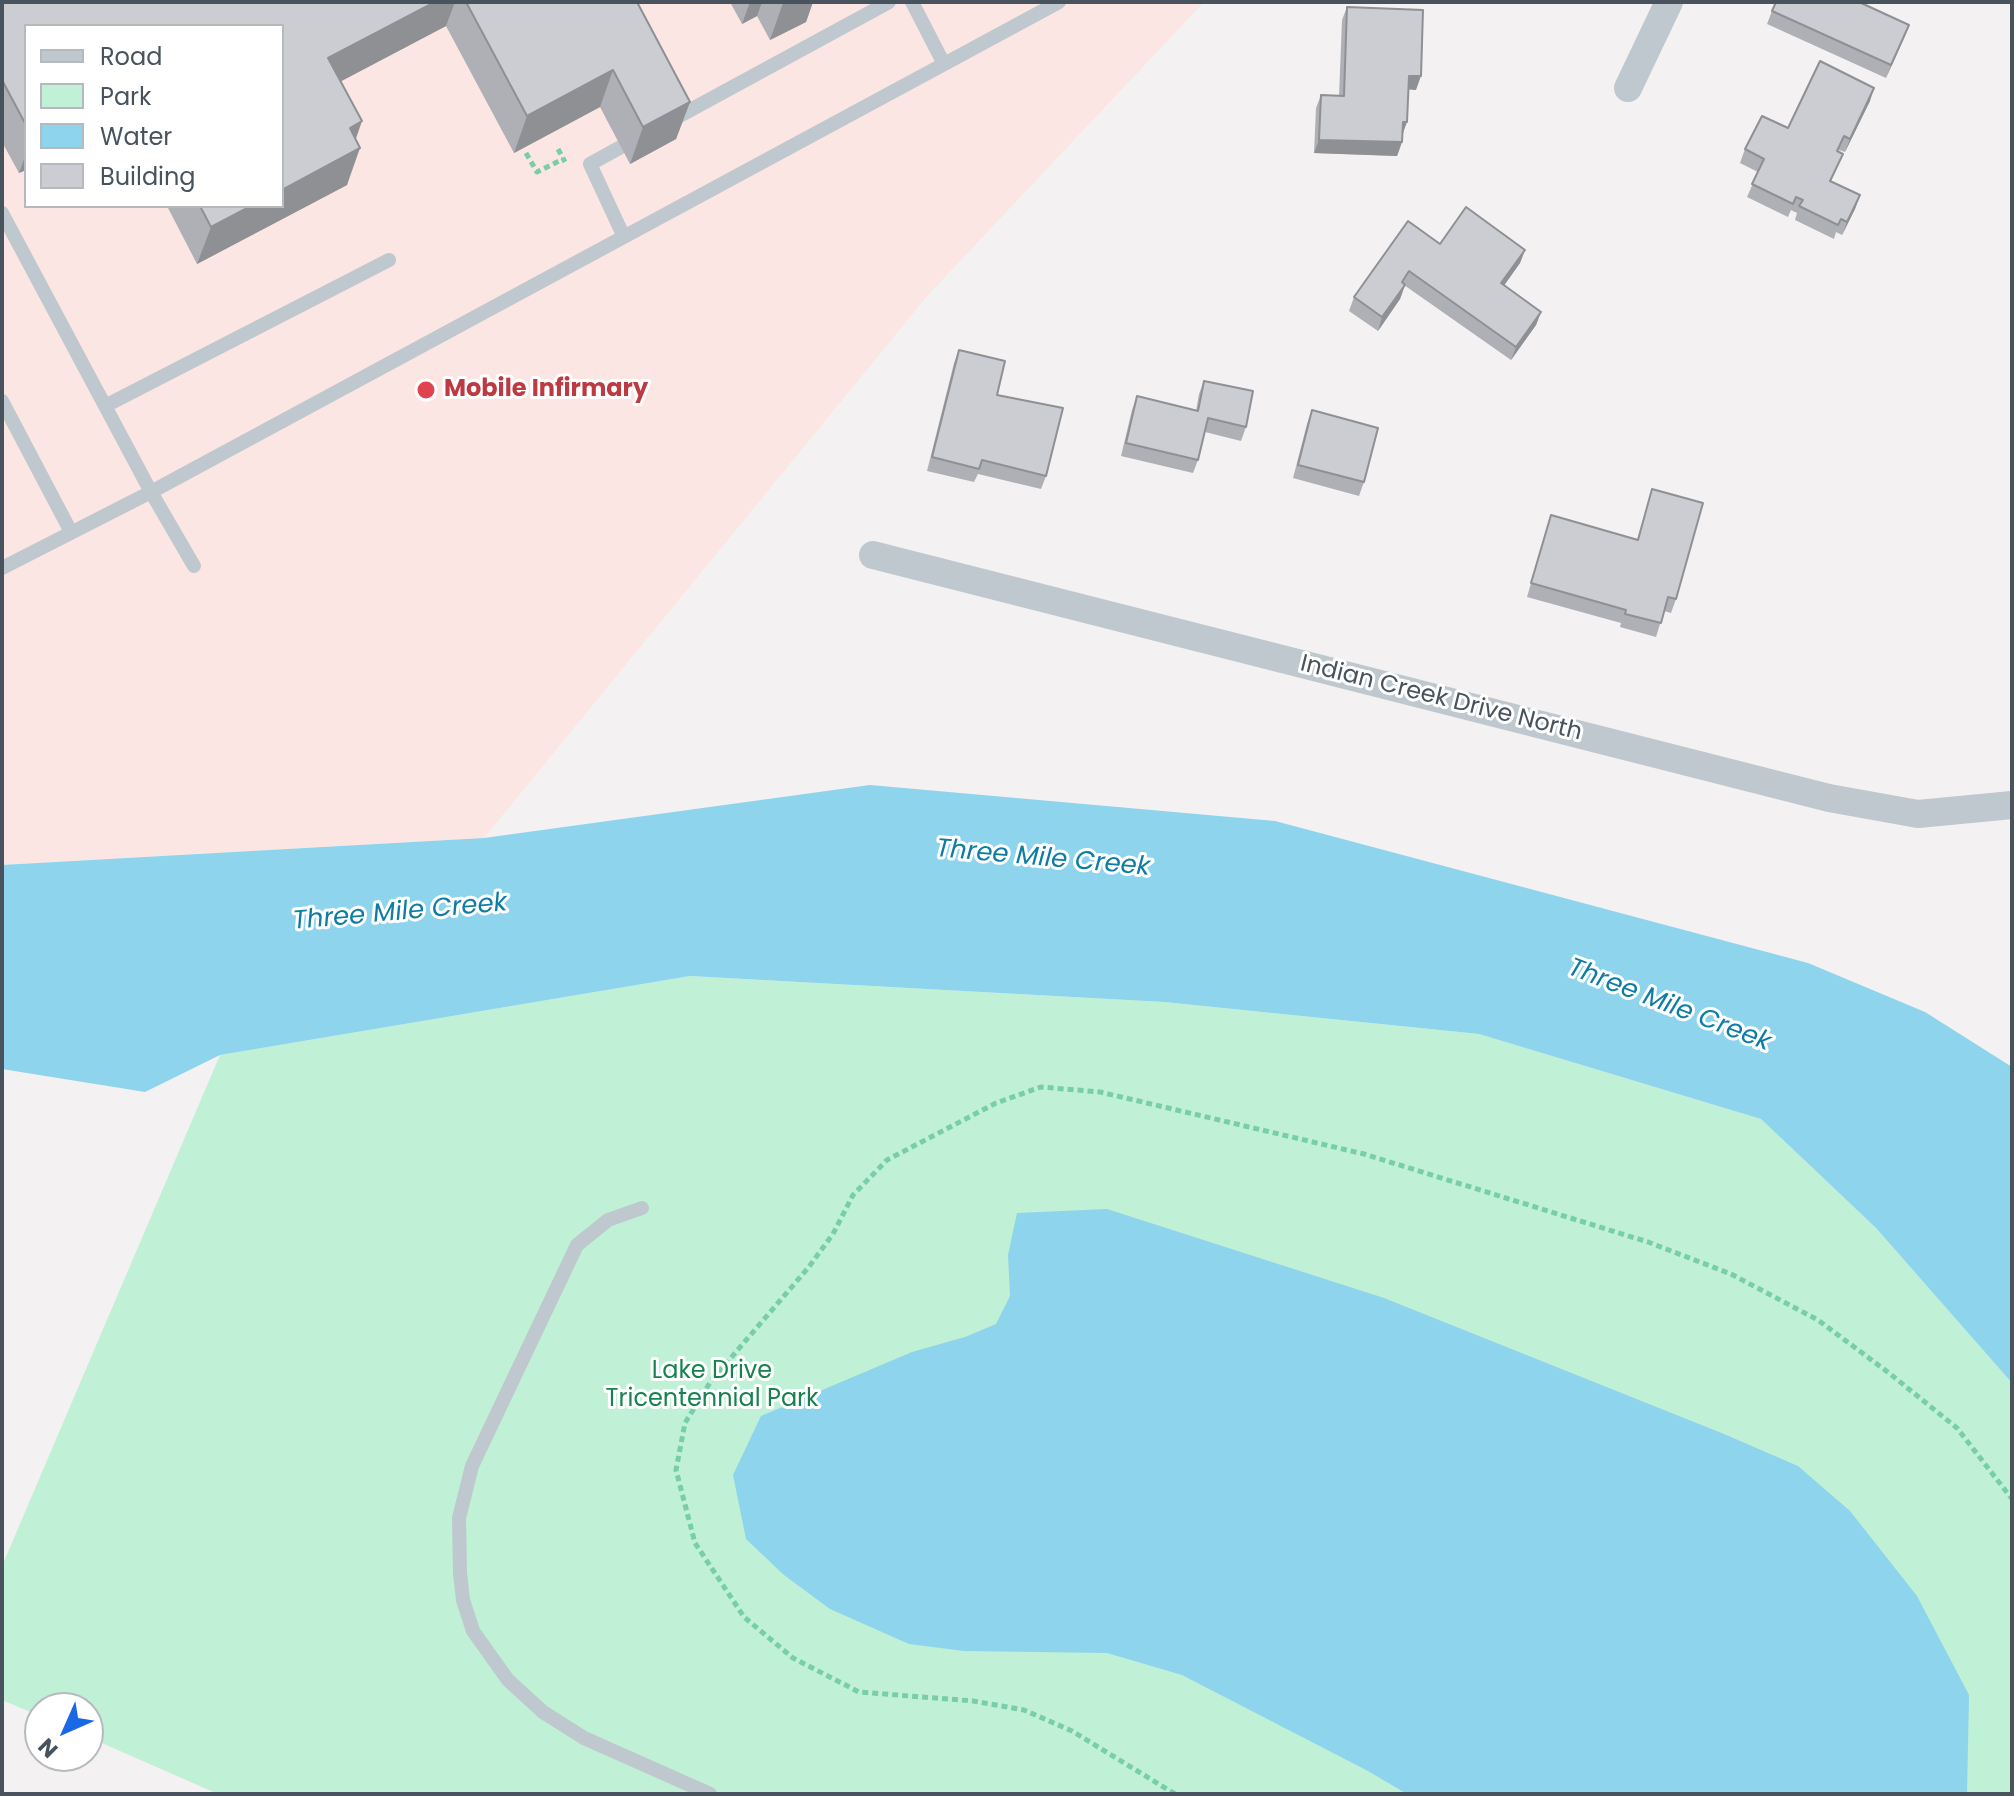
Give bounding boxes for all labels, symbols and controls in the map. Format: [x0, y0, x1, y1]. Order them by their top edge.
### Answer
legend [24, 24, 284, 208]
text: Road [100, 40, 162, 73]
text: Park [100, 80, 151, 113]
text: Water [100, 120, 172, 153]
text: Building [100, 160, 196, 193]
place label: Mobile Infirmary [444, 376, 648, 404]
marker: Mobile Infirmary [415, 379, 437, 401]
street label: Indian Creek Drive North [1297, 650, 1585, 748]
water label: Three Mile Creek [935, 834, 1151, 884]
water label: Three Mile Creek [292, 888, 508, 938]
water label: Three Mile Creek [1563, 953, 1775, 1059]
park label: Lake Drive Tricentennial Park [606, 1358, 818, 1414]
north arrow [24, 1692, 104, 1772]
text: N [31, 1731, 65, 1765]

